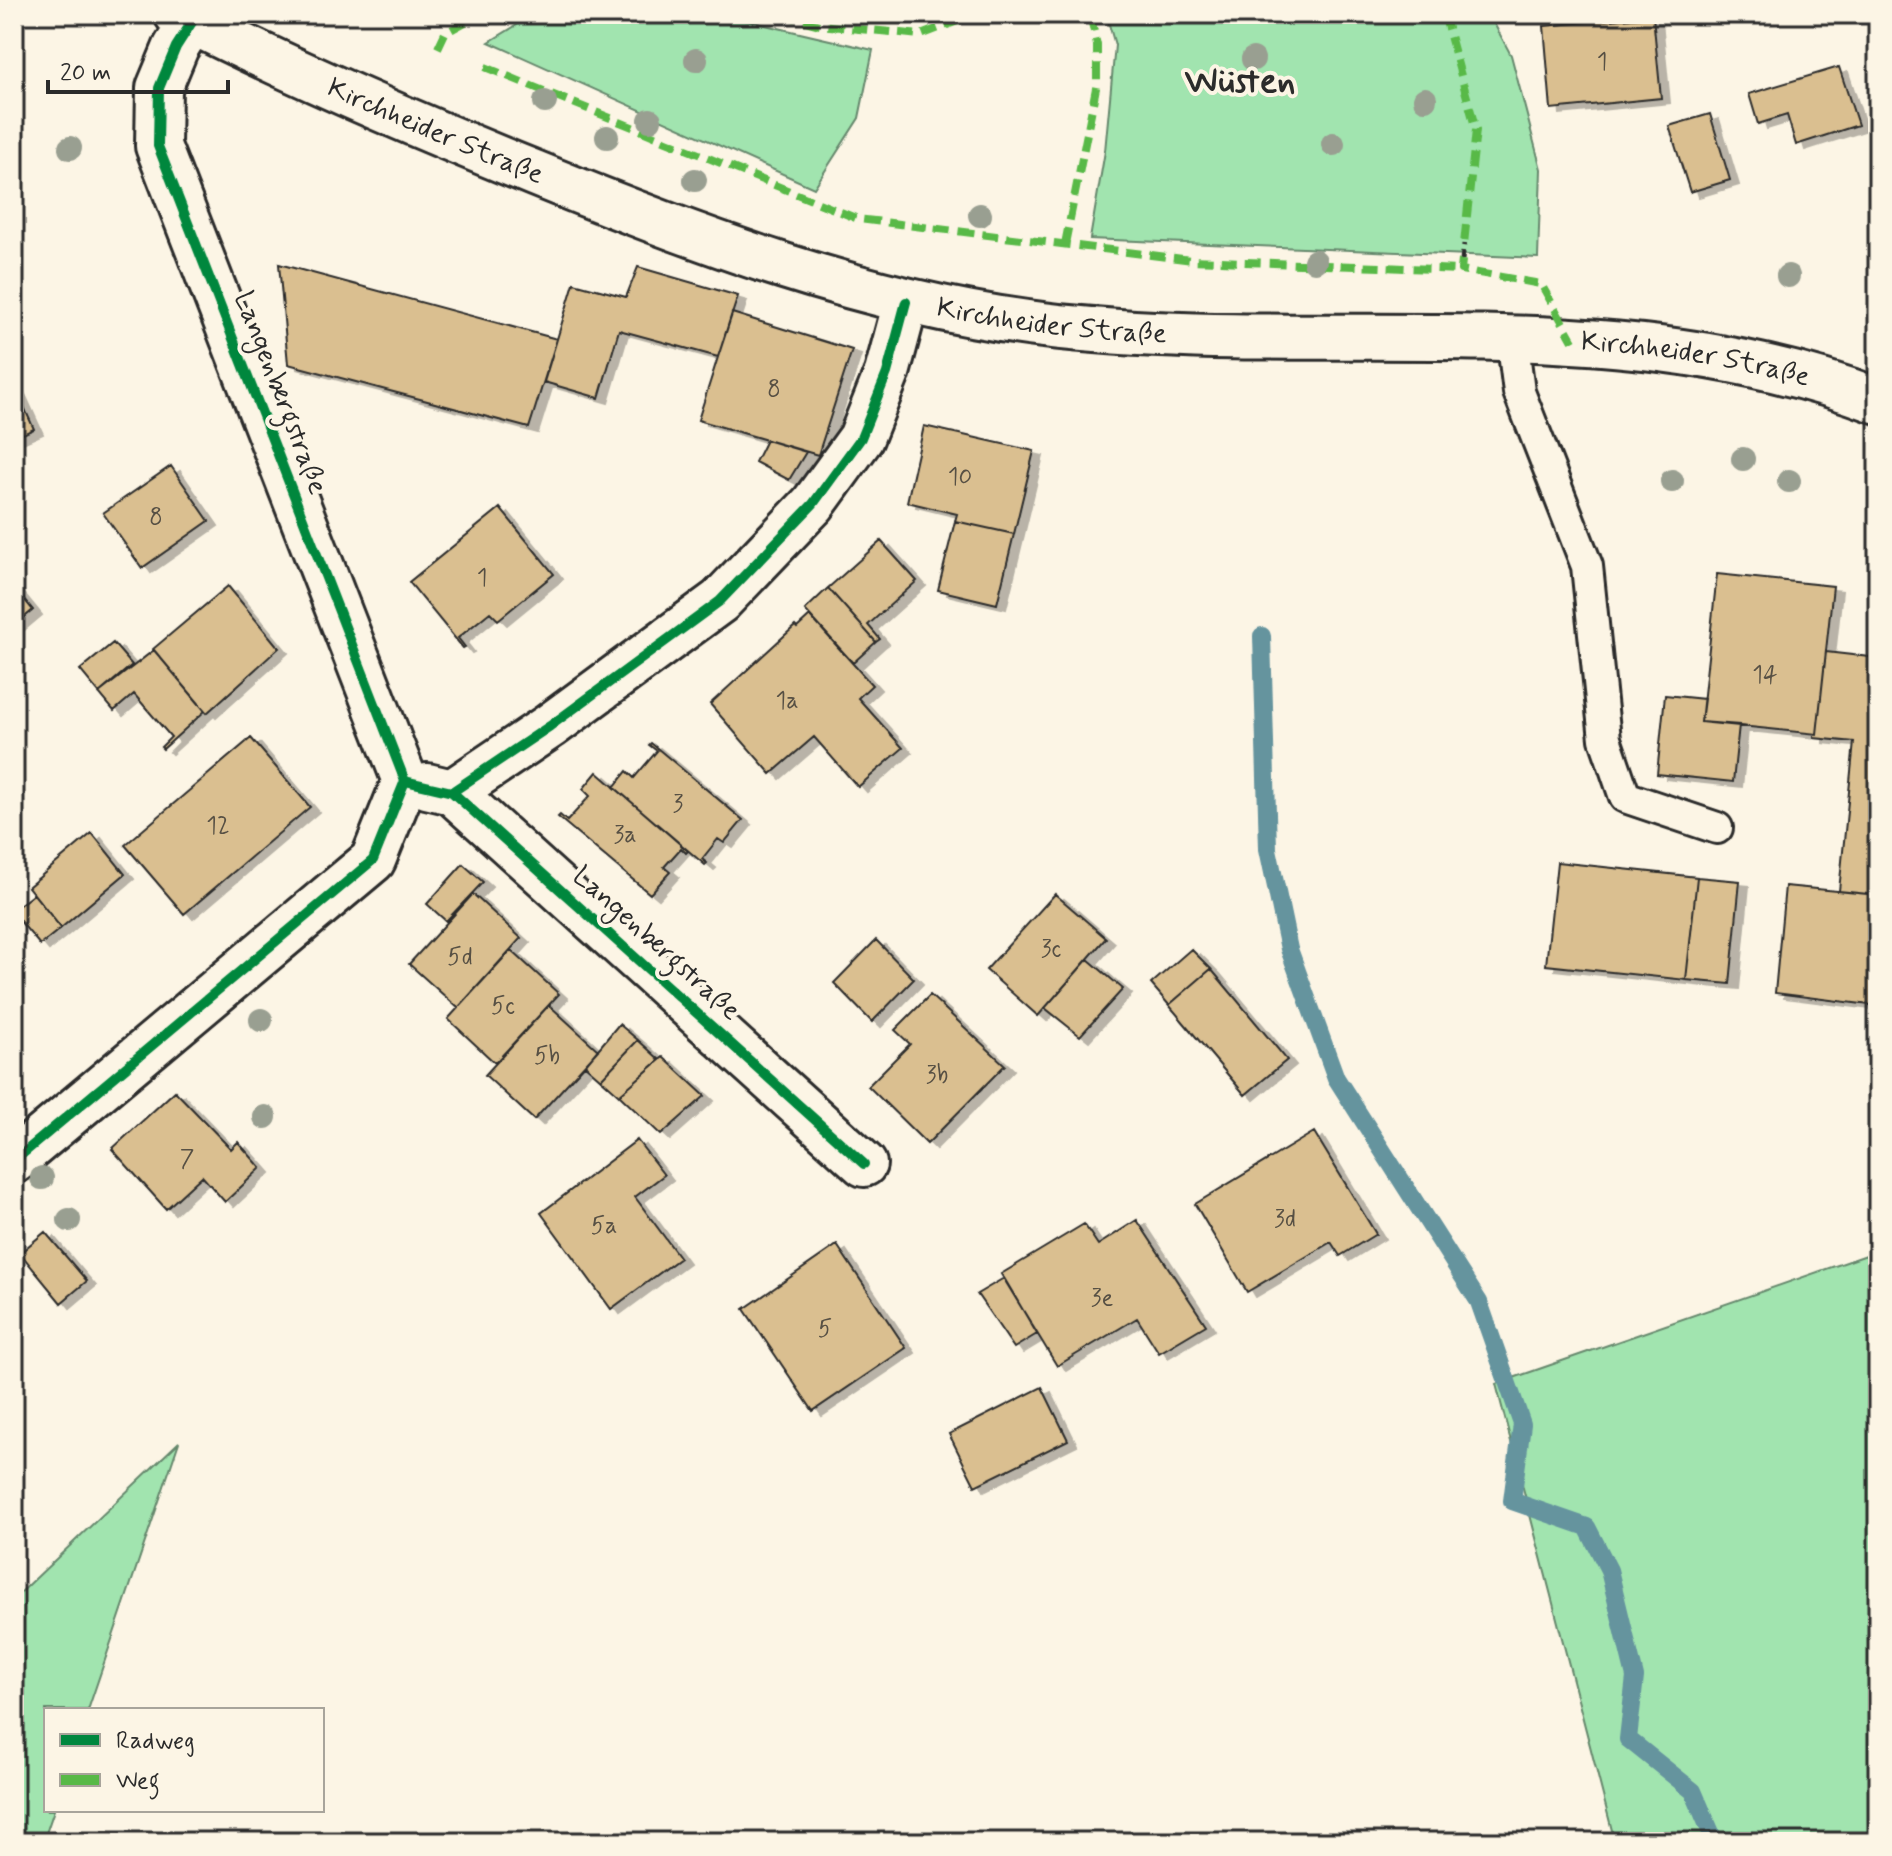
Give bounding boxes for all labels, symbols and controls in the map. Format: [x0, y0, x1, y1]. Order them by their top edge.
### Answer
scale bar [48, 44, 228, 94]
house number: 1 [1597, 47, 1607, 78]
text: 20 m [60, 58, 111, 89]
district label: Wüsten [1185, 59, 1295, 106]
street label: Kirchheider Straße [321, 69, 549, 193]
street label: Langenbergstraße [222, 286, 336, 501]
street label: Kirchheider Straße [933, 289, 1167, 353]
street label: Kirchheider Straße [1580, 323, 1814, 396]
house number: 8 [767, 374, 781, 405]
house number: 10 [948, 462, 972, 493]
house number: 8 [149, 502, 163, 533]
house number: 1 [477, 563, 487, 594]
house number: 14 [1752, 660, 1778, 691]
house number: 1a [775, 686, 799, 717]
house number: 3 [673, 789, 684, 820]
house number: 12 [206, 811, 230, 842]
house number: 3a [613, 820, 637, 851]
street label: Langenbergstraße [562, 859, 748, 1032]
house number: 3c [1041, 934, 1062, 965]
house number: 5d [447, 942, 473, 973]
house number: 5c [491, 991, 515, 1022]
house number: 5b [534, 1041, 560, 1072]
house number: 3b [926, 1060, 948, 1091]
house number: 7 [180, 1144, 194, 1175]
house number: 3d [1274, 1204, 1296, 1235]
house number: 5a [591, 1211, 617, 1242]
house number: 3e [1091, 1283, 1114, 1314]
house number: 5 [818, 1314, 832, 1345]
legend [44, 1708, 324, 1812]
text: Radweg [116, 1726, 195, 1757]
text: Weg [116, 1766, 160, 1800]

